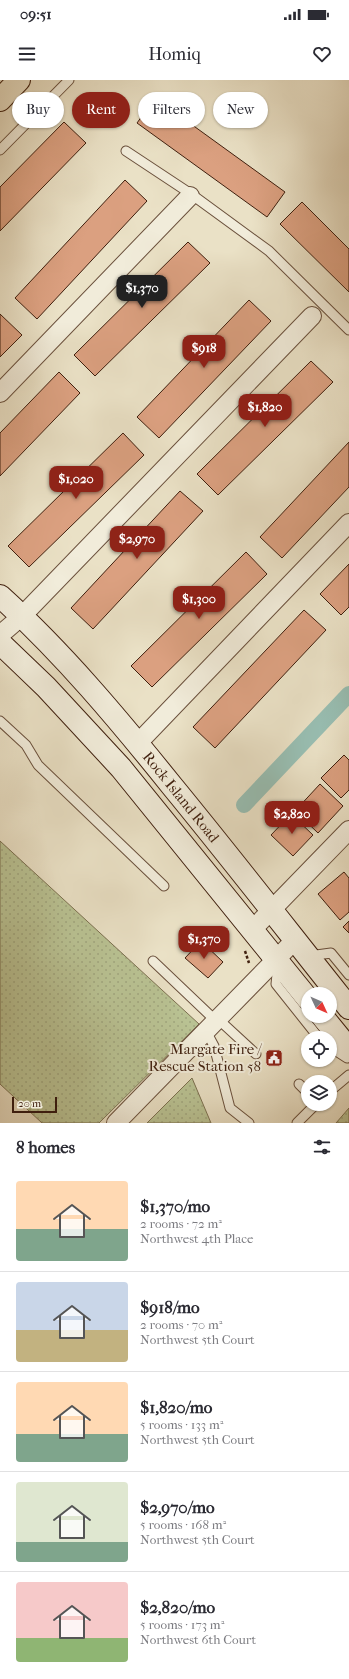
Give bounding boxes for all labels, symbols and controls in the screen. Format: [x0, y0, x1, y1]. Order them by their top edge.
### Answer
text: 09:51 [20, 5, 52, 23]
icon: menu [16, 43, 38, 65]
icon: heart [311, 43, 333, 65]
text: Homiq [148, 44, 201, 65]
chip: Buy [12, 92, 64, 128]
chip: Rent [72, 92, 130, 128]
chip: Filters [138, 92, 205, 128]
chip: New [213, 92, 268, 128]
pin: $1,370 [109, 275, 175, 309]
text: $1,370 [125, 280, 159, 295]
pin: $918 [180, 335, 228, 369]
text: $918 [191, 340, 217, 355]
pin: $1,820 [232, 394, 298, 428]
text: $1,820 [248, 399, 282, 414]
pin: $1,020 [43, 466, 109, 500]
text: $1,020 [58, 471, 94, 486]
pin: $2,970 [104, 526, 170, 560]
text: $2,970 [119, 531, 155, 546]
pin: $1,300 [166, 586, 232, 620]
text: $1,300 [182, 591, 216, 606]
street label: Rock Island Road [139, 748, 224, 847]
pin: $2,820 [259, 801, 325, 835]
text: $2,820 [274, 806, 310, 821]
pin: $1,370 [171, 926, 237, 960]
text: $1,370 [187, 931, 221, 946]
north arrow [301, 987, 337, 1023]
map controls [301, 987, 337, 1111]
button: locate [301, 1031, 337, 1067]
place label: Margate Fire / Rescue Station 58 [149, 1040, 262, 1075]
public building icon: Margate Fire / Rescue Station 58 [264, 1048, 284, 1068]
button: layers [301, 1075, 337, 1111]
scale bar [12, 1095, 57, 1114]
text: 20 m [18, 1097, 41, 1110]
icon: filters [311, 1136, 333, 1158]
text: 8 homes [16, 1137, 75, 1157]
text: $1,370/mo [140, 1196, 210, 1216]
icon: home [48, 1197, 96, 1245]
text: 2 rooms · 72 m² [140, 1216, 222, 1231]
text: Northwest 4th Place [140, 1231, 254, 1246]
text: $918/mo [140, 1297, 200, 1317]
icon: home [48, 1298, 96, 1346]
text: 2 rooms · 70 m² [140, 1317, 223, 1332]
text: Northwest 5th Court [140, 1332, 255, 1347]
text: $1,820/mo [140, 1397, 212, 1417]
icon: home [48, 1398, 96, 1446]
text: 5 rooms · 133 m² [140, 1417, 223, 1432]
text: Northwest 5th Court [140, 1432, 255, 1447]
text: $2,970/mo [140, 1497, 215, 1517]
icon: home [48, 1498, 96, 1546]
text: 5 rooms · 168 m² [140, 1517, 226, 1532]
text: Northwest 5th Court [140, 1532, 255, 1547]
text: $2,820/mo [140, 1597, 215, 1617]
icon: home [48, 1598, 96, 1646]
text: 5 rooms · 173 m² [140, 1617, 224, 1632]
text: Northwest 6th Court [140, 1632, 256, 1647]

